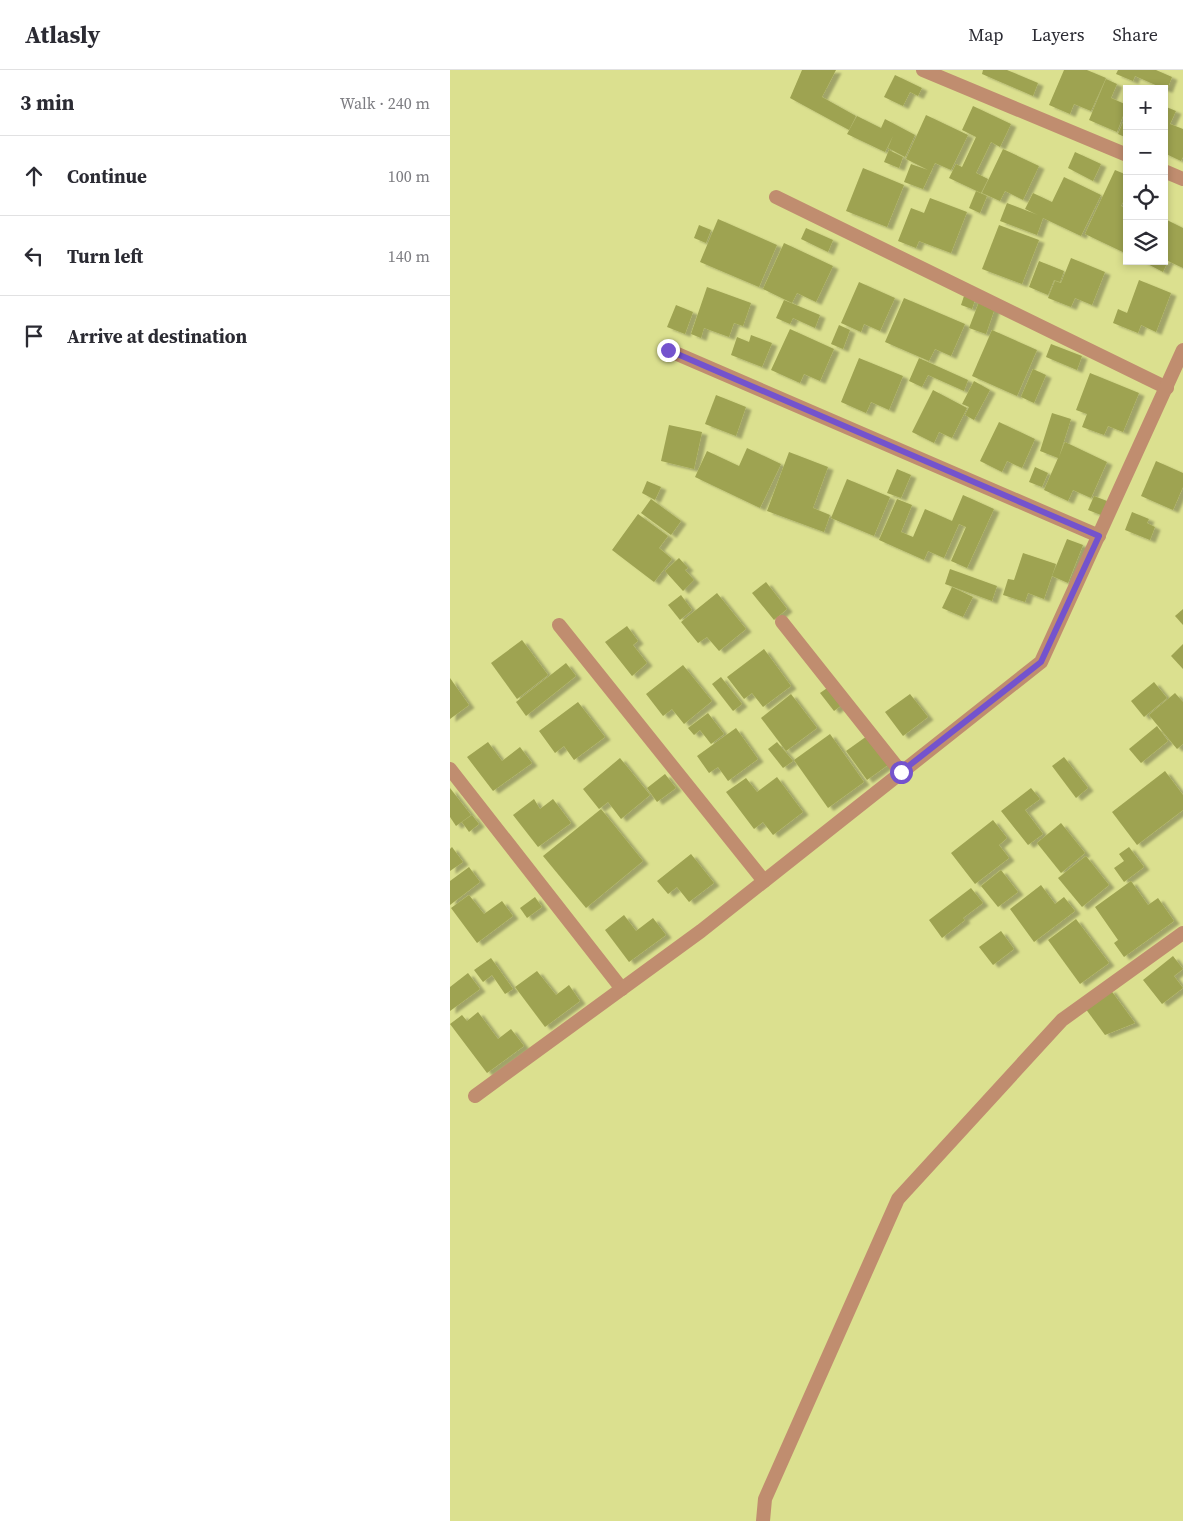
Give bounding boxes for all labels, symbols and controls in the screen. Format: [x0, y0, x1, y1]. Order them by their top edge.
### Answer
text: Atlasly [25, 18, 100, 51]
text: Map [968, 22, 1003, 47]
text: Layers [1031, 22, 1084, 47]
text: Share [1112, 22, 1158, 47]
map controls [1123, 85, 1168, 265]
button: + [1123, 85, 1168, 130]
text: 3 min [20, 88, 75, 117]
text: Walk · 240 m [340, 92, 430, 114]
button: − [1123, 130, 1168, 175]
icon: ahead [20, 162, 48, 190]
text: Continue [67, 163, 147, 189]
text: 100 m [388, 165, 430, 187]
button: locate [1123, 175, 1168, 220]
button: layers [1123, 220, 1168, 265]
icon: left [20, 242, 48, 270]
text: Turn left [67, 243, 143, 269]
text: 140 m [388, 245, 430, 267]
icon: arrive [20, 322, 48, 350]
text: Arrive at destination [67, 323, 247, 349]
route end [657, 339, 680, 362]
route start [890, 761, 913, 784]

